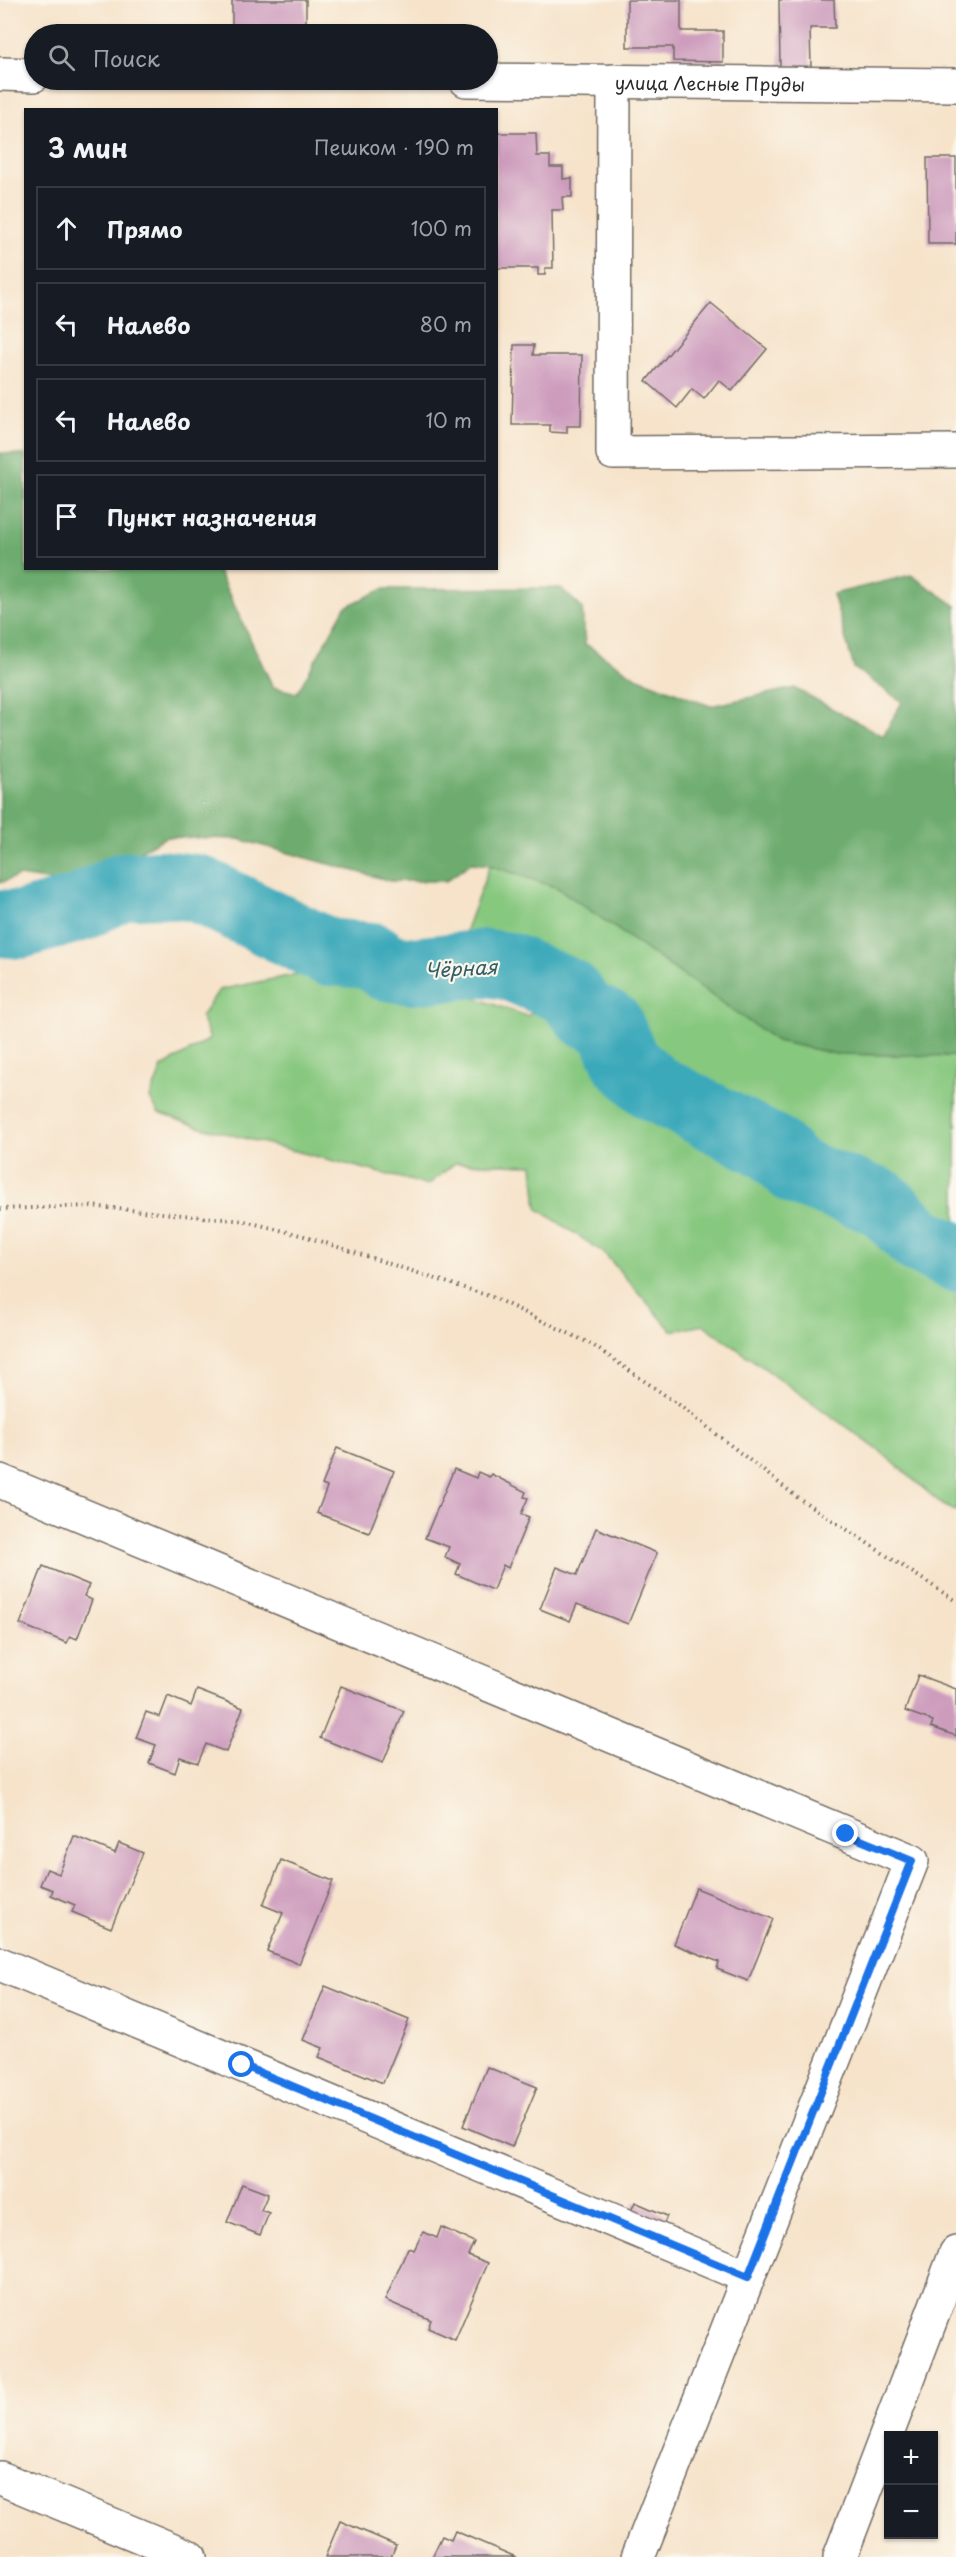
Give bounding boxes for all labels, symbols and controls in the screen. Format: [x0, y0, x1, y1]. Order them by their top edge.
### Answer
search box [24, 24, 498, 90]
icon: search [45, 41, 78, 74]
text: Поиск [93, 41, 160, 74]
street label: улица Лесные Пруды [615, 68, 805, 97]
text: 3 мин [48, 128, 128, 167]
text: Пешком · 190 m [314, 132, 474, 162]
icon: ahead [50, 212, 83, 245]
text: Прямо [107, 212, 182, 245]
text: 100 m [411, 213, 472, 243]
icon: left [50, 308, 83, 341]
text: Налево [107, 308, 190, 341]
text: 80 m [420, 309, 472, 339]
icon: left [50, 404, 83, 437]
text: Налево [107, 404, 190, 437]
text: 10 m [425, 405, 472, 435]
icon: arrive [50, 500, 83, 533]
text: Пункт назначения [107, 500, 317, 533]
water label: Чёрная [424, 951, 499, 985]
route end [832, 1820, 858, 1846]
route start [228, 2051, 254, 2077]
map controls [884, 2431, 938, 2539]
button: + [884, 2431, 938, 2485]
button: − [884, 2485, 938, 2539]

